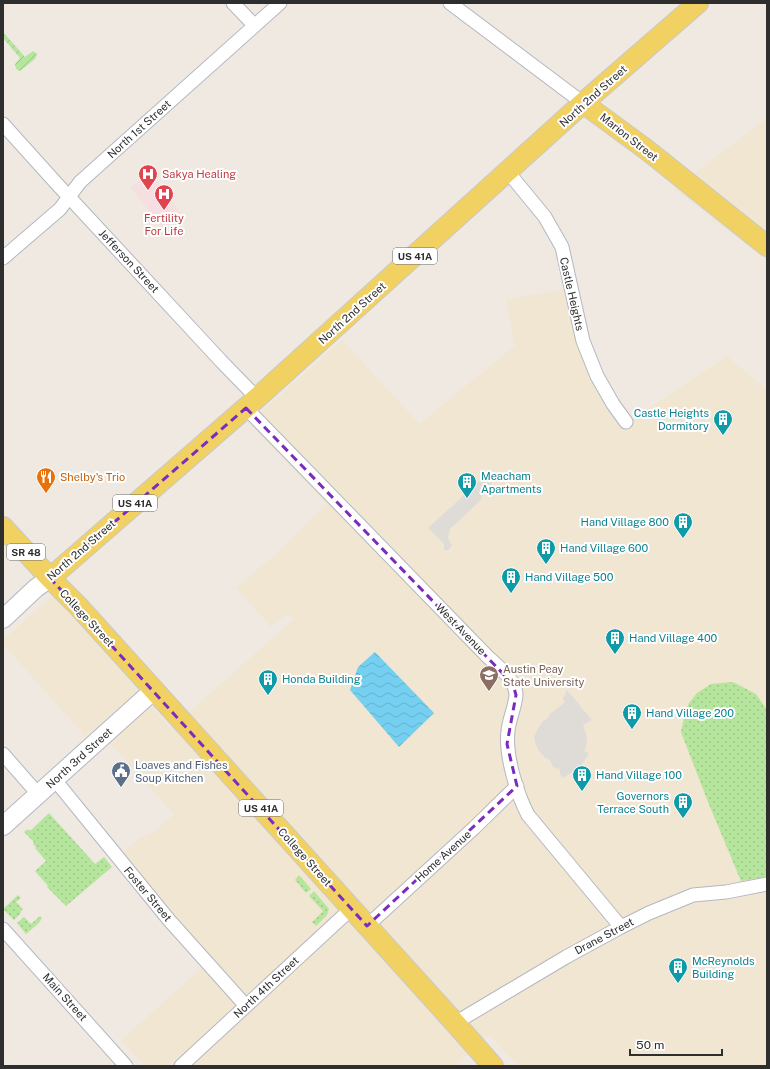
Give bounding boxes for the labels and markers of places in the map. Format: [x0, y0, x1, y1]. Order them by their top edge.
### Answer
hospital icon: Sakya Healing [137, 163, 159, 191]
place label: Sakya Healing [162, 168, 236, 180]
hospital icon: Fertility For Life [153, 183, 175, 211]
place label: Fertility For Life [144, 212, 184, 237]
place label: Castle Heights Dormitory [634, 407, 709, 432]
building icon: Castle Heights Dormitory [712, 408, 734, 436]
restaurant icon: Shelby's Trio [35, 466, 57, 494]
place label: Meacham Apartments [481, 470, 542, 495]
place label: Shelby's Trio [60, 471, 125, 483]
building icon: Meacham Apartments [456, 471, 478, 499]
building icon: Hand Village 800 [672, 511, 694, 539]
place label: Hand Village 800 [581, 516, 669, 528]
building icon: Hand Village 600 [535, 537, 557, 565]
place label: Hand Village 600 [560, 542, 648, 554]
building icon: Hand Village 500 [500, 566, 522, 594]
place label: Hand Village 500 [525, 571, 614, 583]
building icon: Hand Village 400 [604, 627, 626, 655]
place label: Hand Village 400 [629, 632, 718, 644]
place label: Austin Peay State University [503, 663, 584, 688]
school or university icon: Austin Peay State University [478, 664, 500, 692]
building icon: Honda Building [257, 668, 279, 696]
place label: Honda Building [282, 673, 361, 685]
building icon: Hand Village 200 [621, 702, 643, 730]
place label: Hand Village 200 [646, 707, 734, 719]
place label: Loaves and Fishes Soup Kitchen [135, 759, 228, 784]
public building icon: Loaves and Fishes Soup Kitchen [110, 760, 132, 788]
building icon: Hand Village 100 [571, 764, 593, 792]
place label: Hand Village 100 [596, 769, 682, 781]
place label: Governors Terrace South [597, 790, 669, 815]
building icon: Governors Terrace South [672, 791, 694, 819]
place label: McReynolds Building [692, 955, 755, 980]
building icon: McReynolds Building [667, 956, 689, 984]

